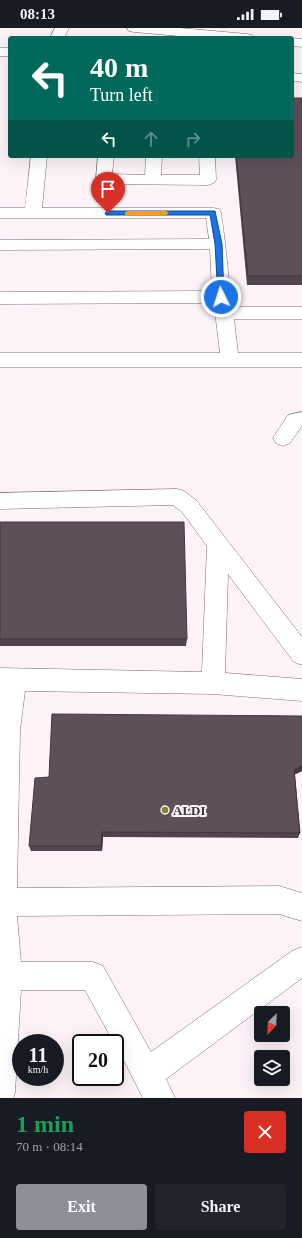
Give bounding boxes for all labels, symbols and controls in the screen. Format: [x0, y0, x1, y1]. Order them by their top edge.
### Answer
text: 08:13 [20, 6, 55, 22]
icon: left [24, 52, 76, 104]
text: 40 m [90, 52, 148, 83]
text: Turn left [90, 85, 153, 105]
icon: left [98, 128, 120, 150]
icon: ahead [140, 128, 162, 150]
icon: right [182, 128, 204, 150]
pin [91, 172, 125, 213]
icon: arrive [97, 178, 119, 200]
position arrow [200, 276, 242, 318]
place label: ALDI [173, 803, 206, 818]
marker: ALDI [160, 805, 170, 815]
north arrow [254, 1006, 290, 1042]
map controls [254, 1006, 290, 1086]
speed limit sign: 20 [72, 1034, 124, 1086]
text: 11 [29, 1044, 47, 1066]
button: layers [254, 1050, 290, 1086]
text: km/h [28, 1064, 48, 1075]
text: 1 min [16, 1111, 74, 1137]
button: close [244, 1111, 286, 1153]
text: 70 m · 08:14 [16, 1139, 83, 1154]
button: Exit [16, 1184, 147, 1230]
button: Share [155, 1184, 286, 1230]

